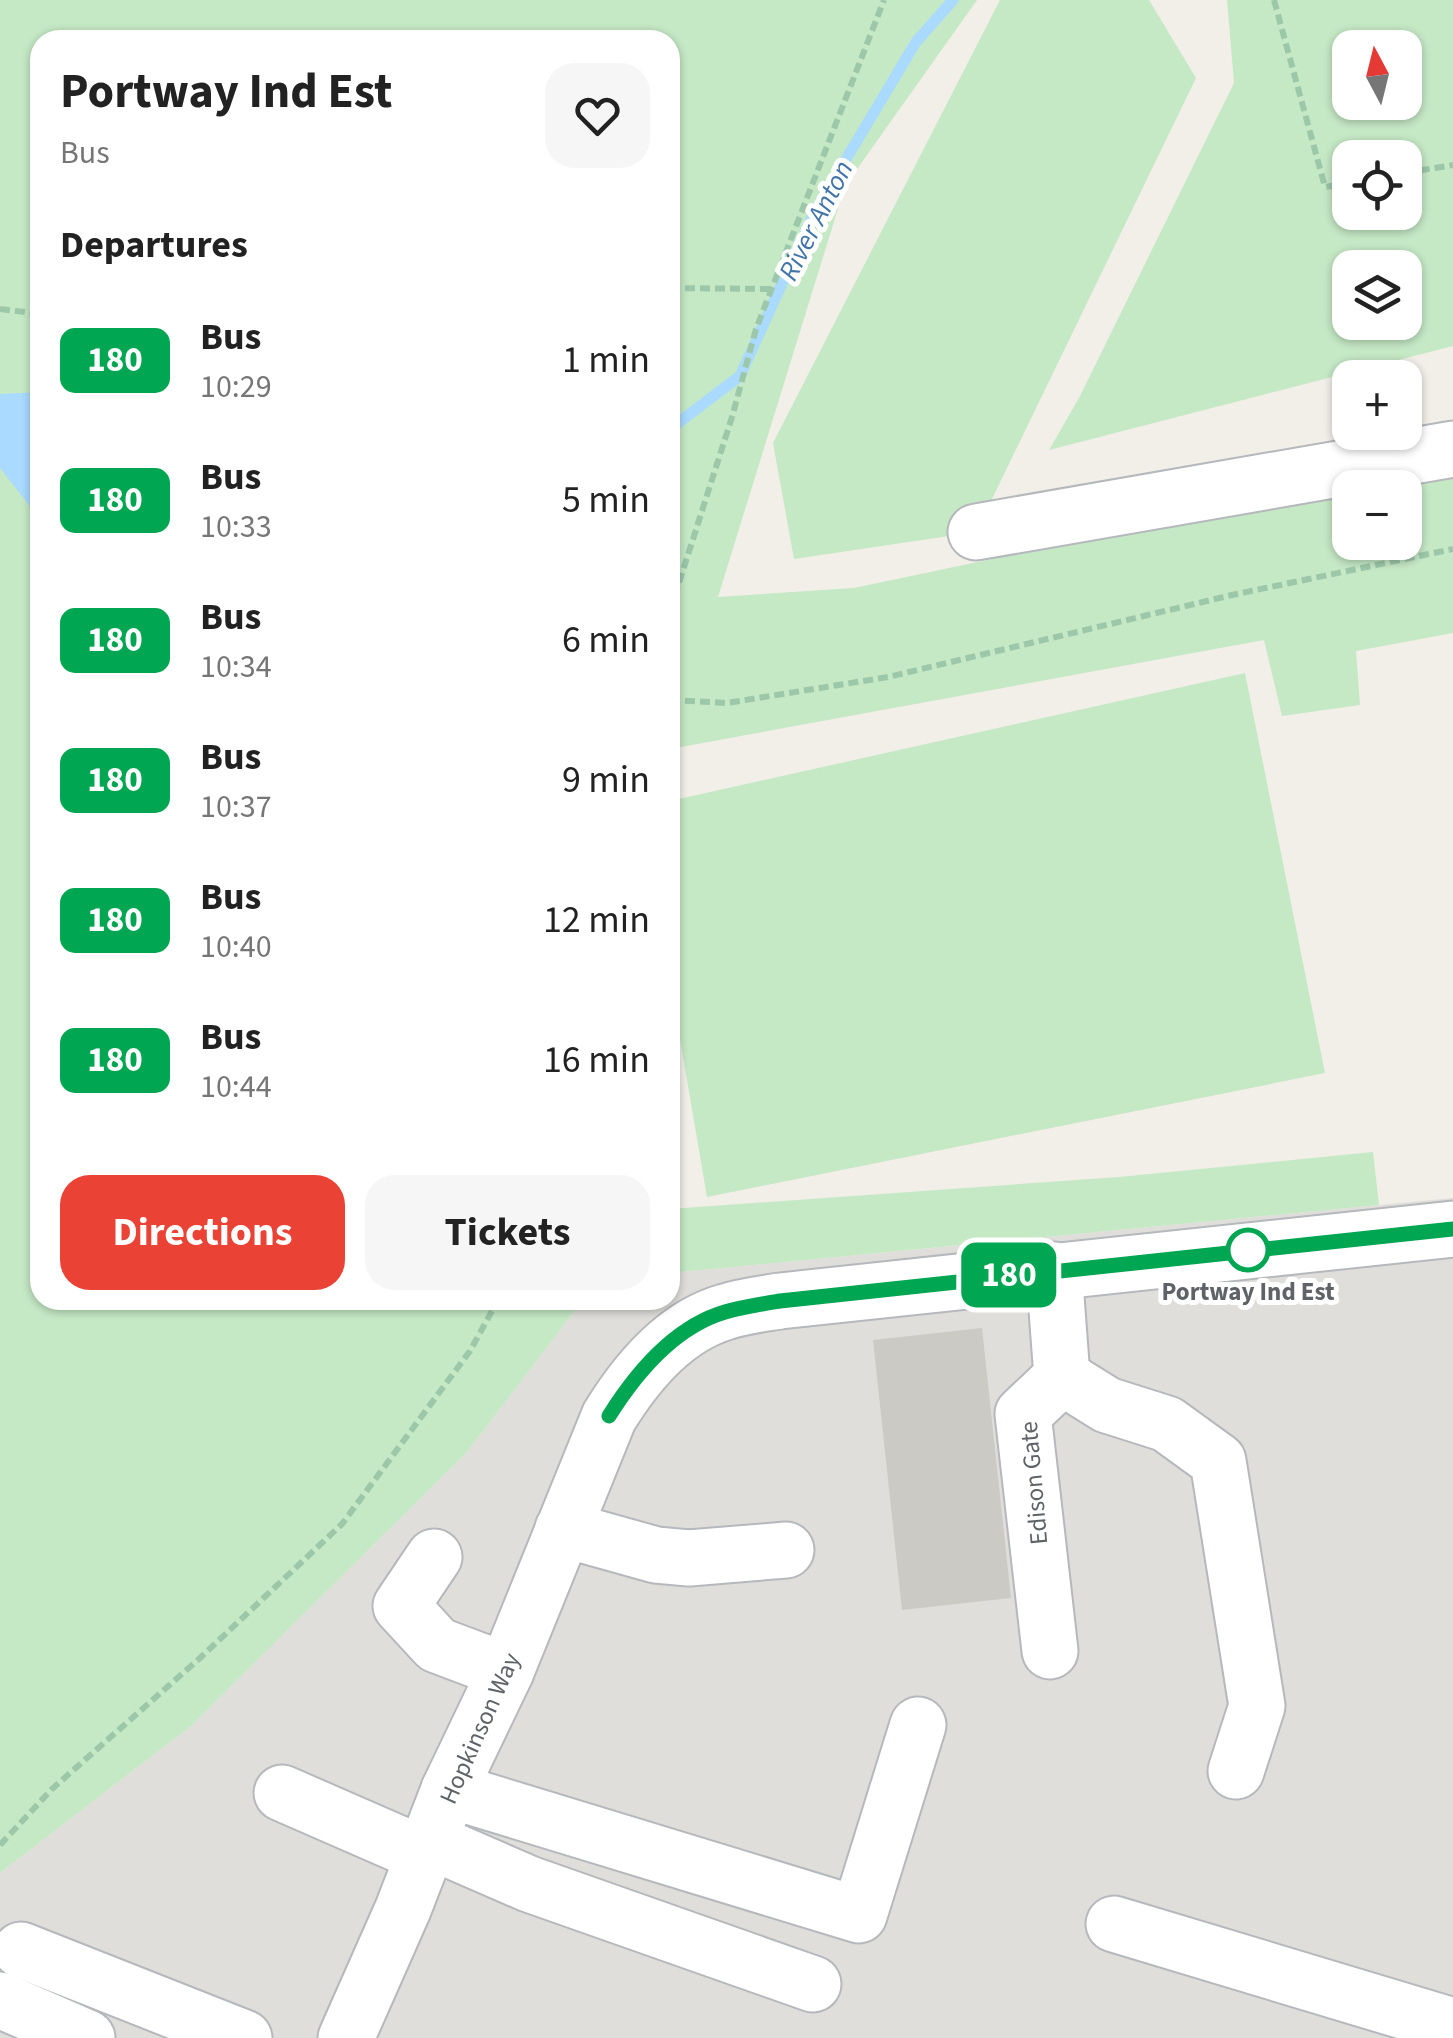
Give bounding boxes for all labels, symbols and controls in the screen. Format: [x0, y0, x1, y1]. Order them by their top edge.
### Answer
north arrow [1332, 30, 1422, 120]
map controls [1332, 30, 1422, 560]
text: Portway Ind Est [60, 58, 392, 126]
button: heart [545, 63, 650, 168]
text: Bus [60, 130, 110, 176]
button: locate [1332, 140, 1422, 230]
water label: River Anton [769, 153, 863, 287]
text: Departures [60, 218, 248, 272]
button: layers [1332, 250, 1422, 340]
text: Bus [200, 310, 261, 364]
text: 1 min [562, 333, 650, 387]
text: 180 [87, 335, 143, 385]
button: + [1332, 360, 1422, 450]
text: 10:29 [200, 364, 272, 410]
text: Bus [200, 450, 261, 504]
button: − [1332, 470, 1422, 560]
text: 5 min [562, 473, 650, 527]
text: 180 [87, 475, 143, 525]
text: 10:33 [200, 504, 272, 550]
text: Bus [200, 590, 261, 644]
text: 6 min [562, 613, 650, 667]
text: 180 [87, 615, 143, 665]
text: 10:34 [200, 644, 272, 690]
text: Bus [200, 730, 261, 784]
text: 9 min [562, 753, 650, 807]
text: 180 [87, 755, 143, 805]
text: 10:37 [200, 784, 272, 830]
text: Bus [200, 870, 261, 924]
text: 12 min [543, 893, 650, 947]
text: 180 [87, 895, 143, 945]
text: 10:40 [200, 924, 272, 970]
text: Bus [200, 1010, 261, 1064]
text: 16 min [543, 1033, 650, 1087]
text: 180 [87, 1035, 143, 1085]
text: 10:44 [200, 1064, 272, 1110]
button: Directions [60, 1175, 345, 1290]
button: Tickets [365, 1175, 650, 1290]
marker: Portway Ind Est [1227, 1229, 1269, 1271]
line badge: 180 [952, 1242, 1066, 1308]
text: 180 [981, 1250, 1037, 1300]
place label: Portway Ind Est [1161, 1274, 1335, 1310]
street label: Edison Gate [1011, 1420, 1057, 1546]
street label: Hopkinson Way [430, 1647, 529, 1810]

